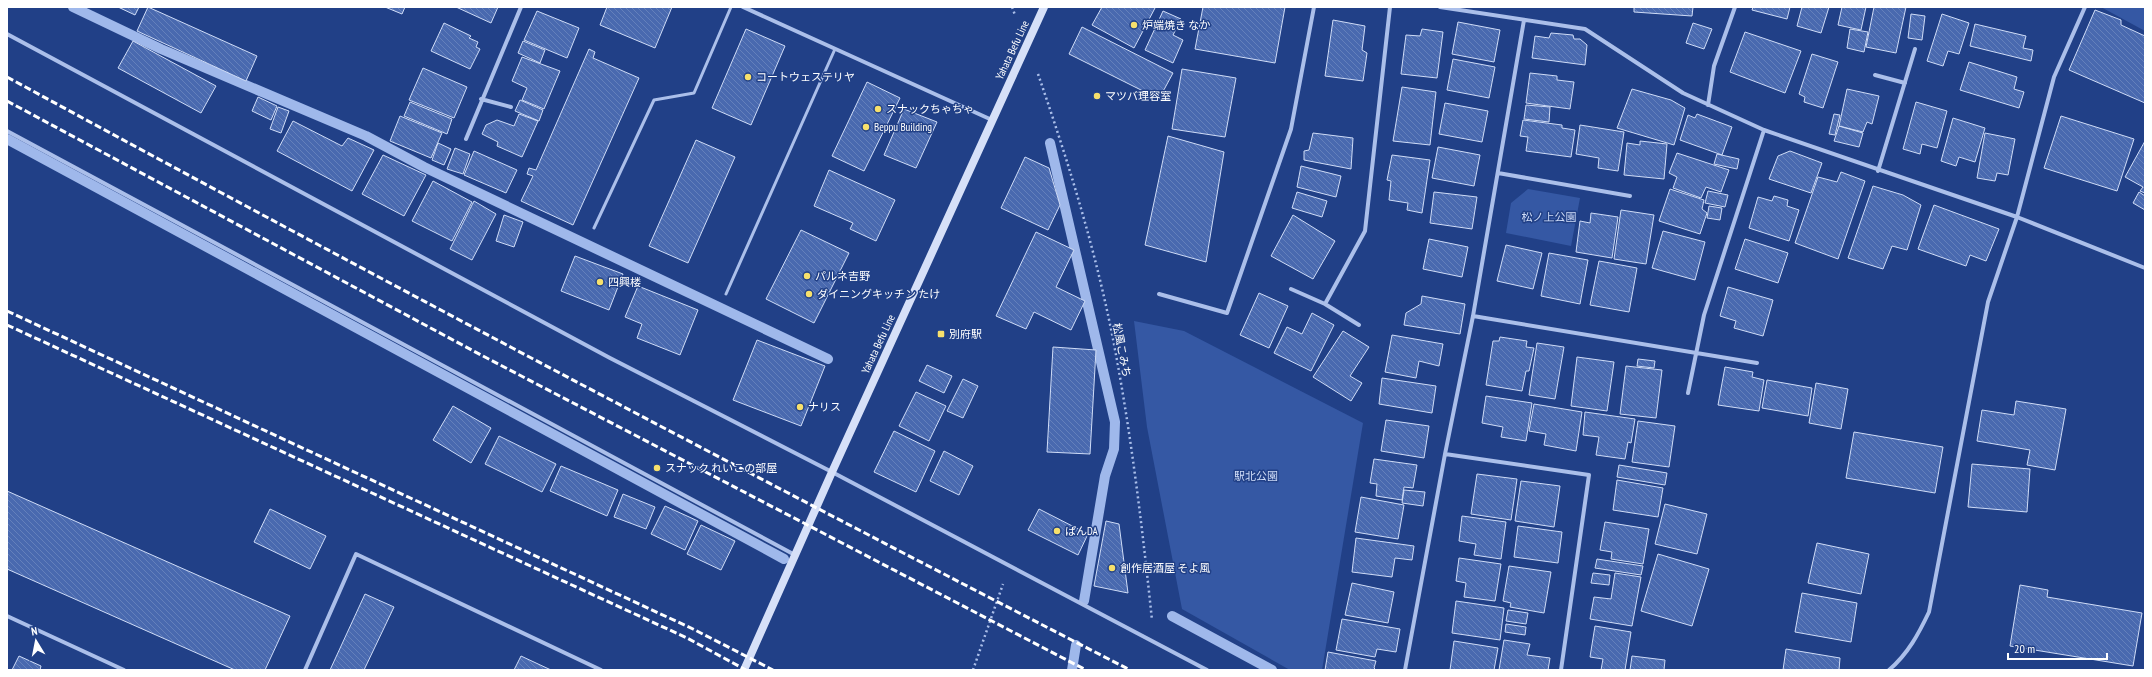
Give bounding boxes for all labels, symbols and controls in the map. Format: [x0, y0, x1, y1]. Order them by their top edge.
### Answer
street label: Yahata Befu Line [992, 18, 1032, 82]
place label: 炉端焼き なか [1142, 18, 1210, 32]
marker: 炉端焼き なか [1129, 20, 1139, 30]
place label: コートウェステリヤ [756, 70, 855, 84]
marker: コートウェステリヤ [743, 72, 753, 82]
place label: マツバ理容室 [1105, 89, 1171, 103]
marker: マツバ理容室 [1092, 91, 1102, 101]
place label: スナックちゃちゃ [886, 102, 974, 116]
marker: スナックちゃちゃ [873, 104, 883, 114]
place label: Beppu Building [874, 120, 932, 134]
marker: Beppu Building [861, 122, 871, 132]
park label: 松ノ上公園 [1522, 210, 1577, 224]
place label: パルネ吉野 [815, 269, 870, 283]
marker: パルネ吉野 [802, 271, 812, 281]
place label: 四興楼 [608, 275, 641, 289]
marker: 四興楼 [595, 277, 605, 287]
place label: ダイニングキッチン たけ [817, 287, 940, 301]
marker: ダイニングキッチン たけ [804, 289, 814, 299]
street label: Yahata Befu Line [858, 312, 898, 376]
street label: 松風こみち [1110, 322, 1134, 378]
place label: 別府駅 [949, 327, 982, 341]
marker: 別府駅 [936, 329, 946, 339]
place label: ナリス [808, 400, 841, 414]
marker: ナリス [795, 402, 805, 412]
place label: スナック れいこの部屋 [665, 461, 777, 475]
marker: スナック れいこの部屋 [652, 463, 662, 473]
park label: 駅北公園 [1234, 469, 1278, 483]
place label: ぱんDA [1065, 524, 1099, 538]
marker: ぱんDA [1052, 526, 1062, 536]
place label: 創作居酒屋 そよ風 [1120, 561, 1210, 575]
marker: 創作居酒屋 そよ風 [1107, 563, 1117, 573]
north arrow [16, 621, 56, 661]
text: N [30, 624, 38, 639]
scale bar [2008, 635, 2107, 661]
text: 20 m [2014, 641, 2035, 656]

